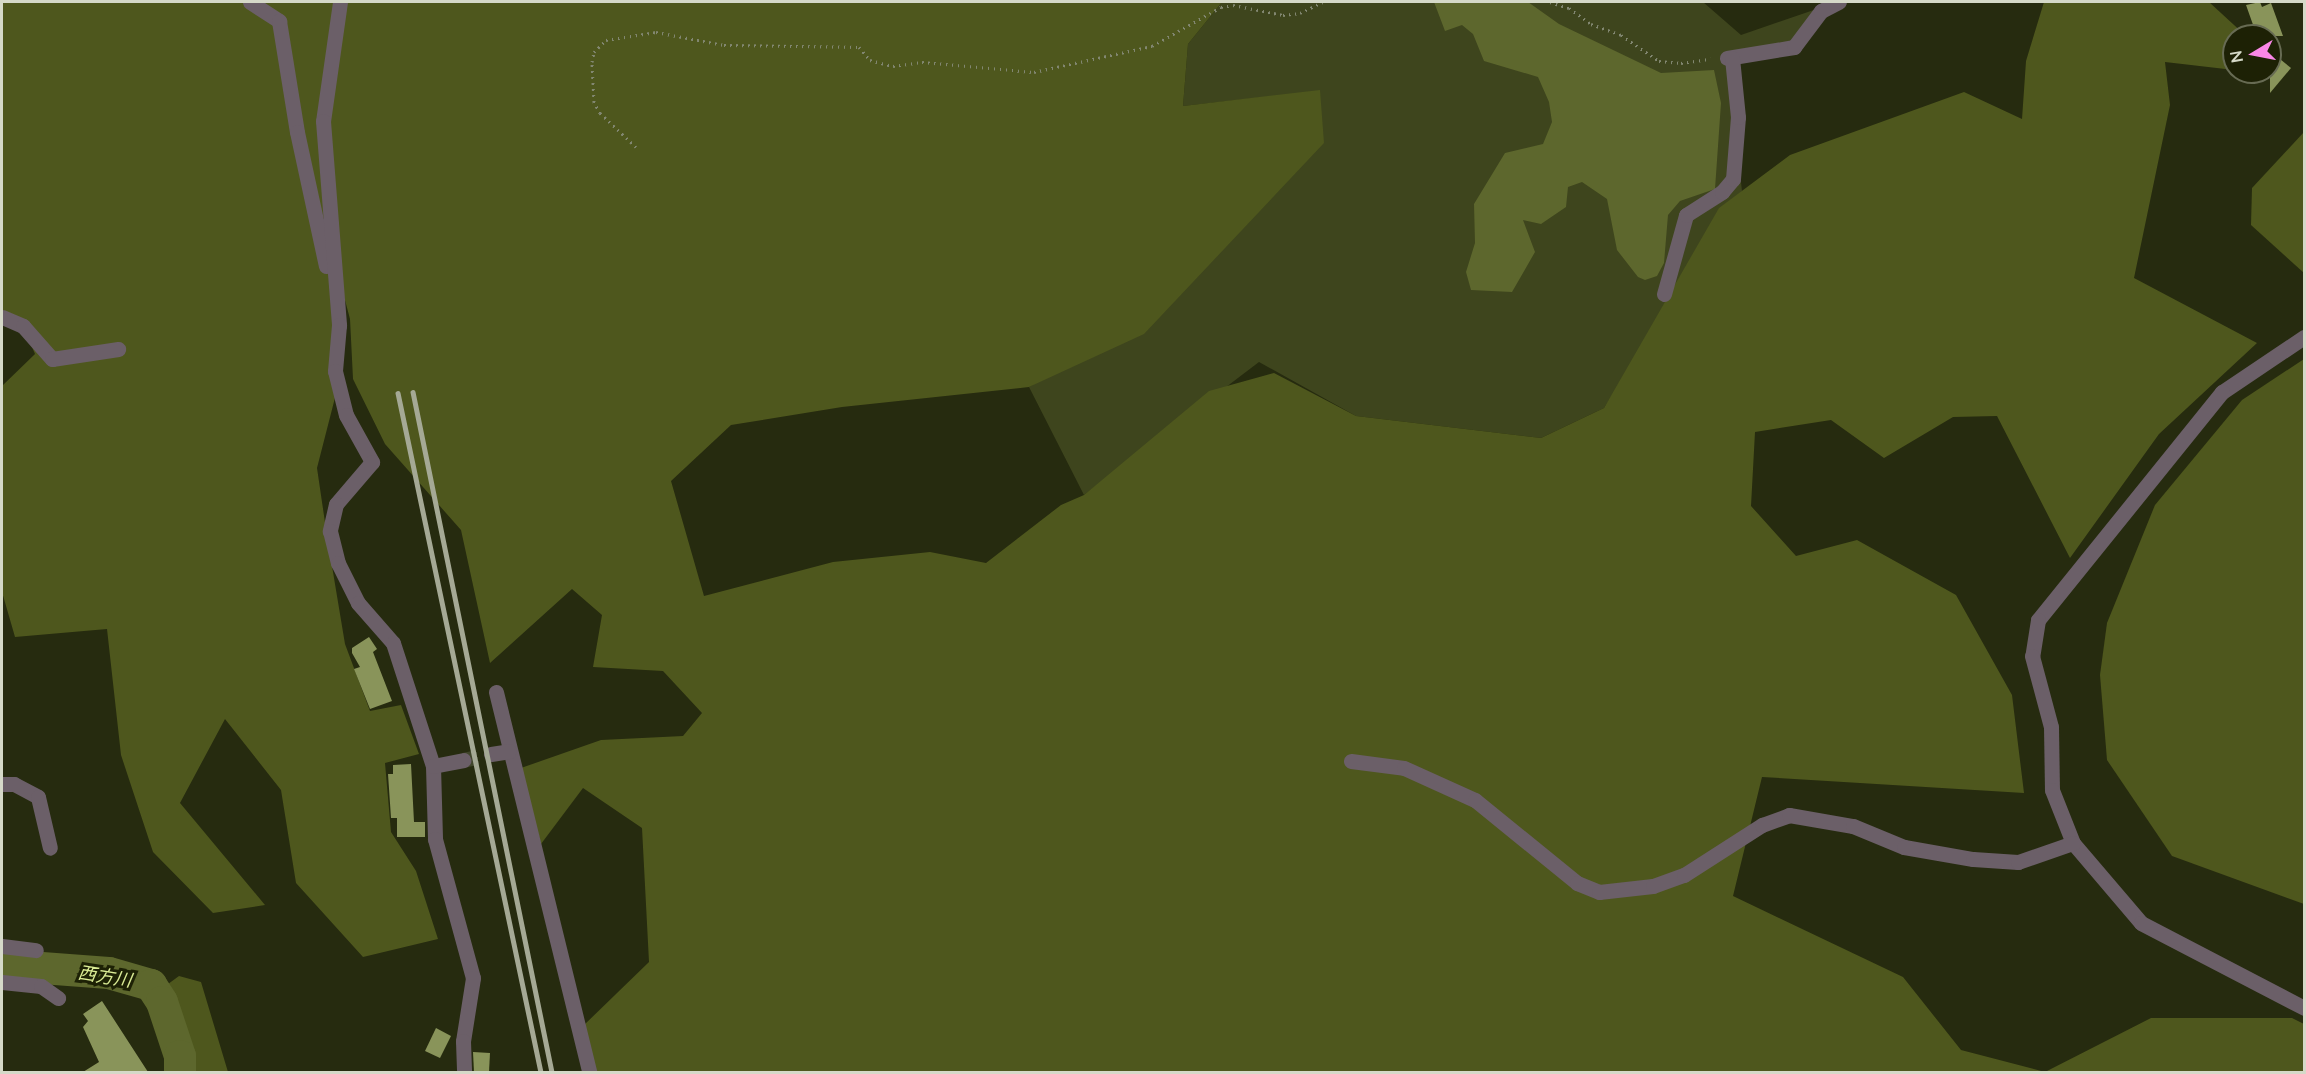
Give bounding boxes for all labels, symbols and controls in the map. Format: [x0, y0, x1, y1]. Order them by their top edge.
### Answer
north arrow [2222, 24, 2282, 84]
text: N [2225, 49, 2246, 65]
water label: 西方川 [77, 961, 133, 991]

